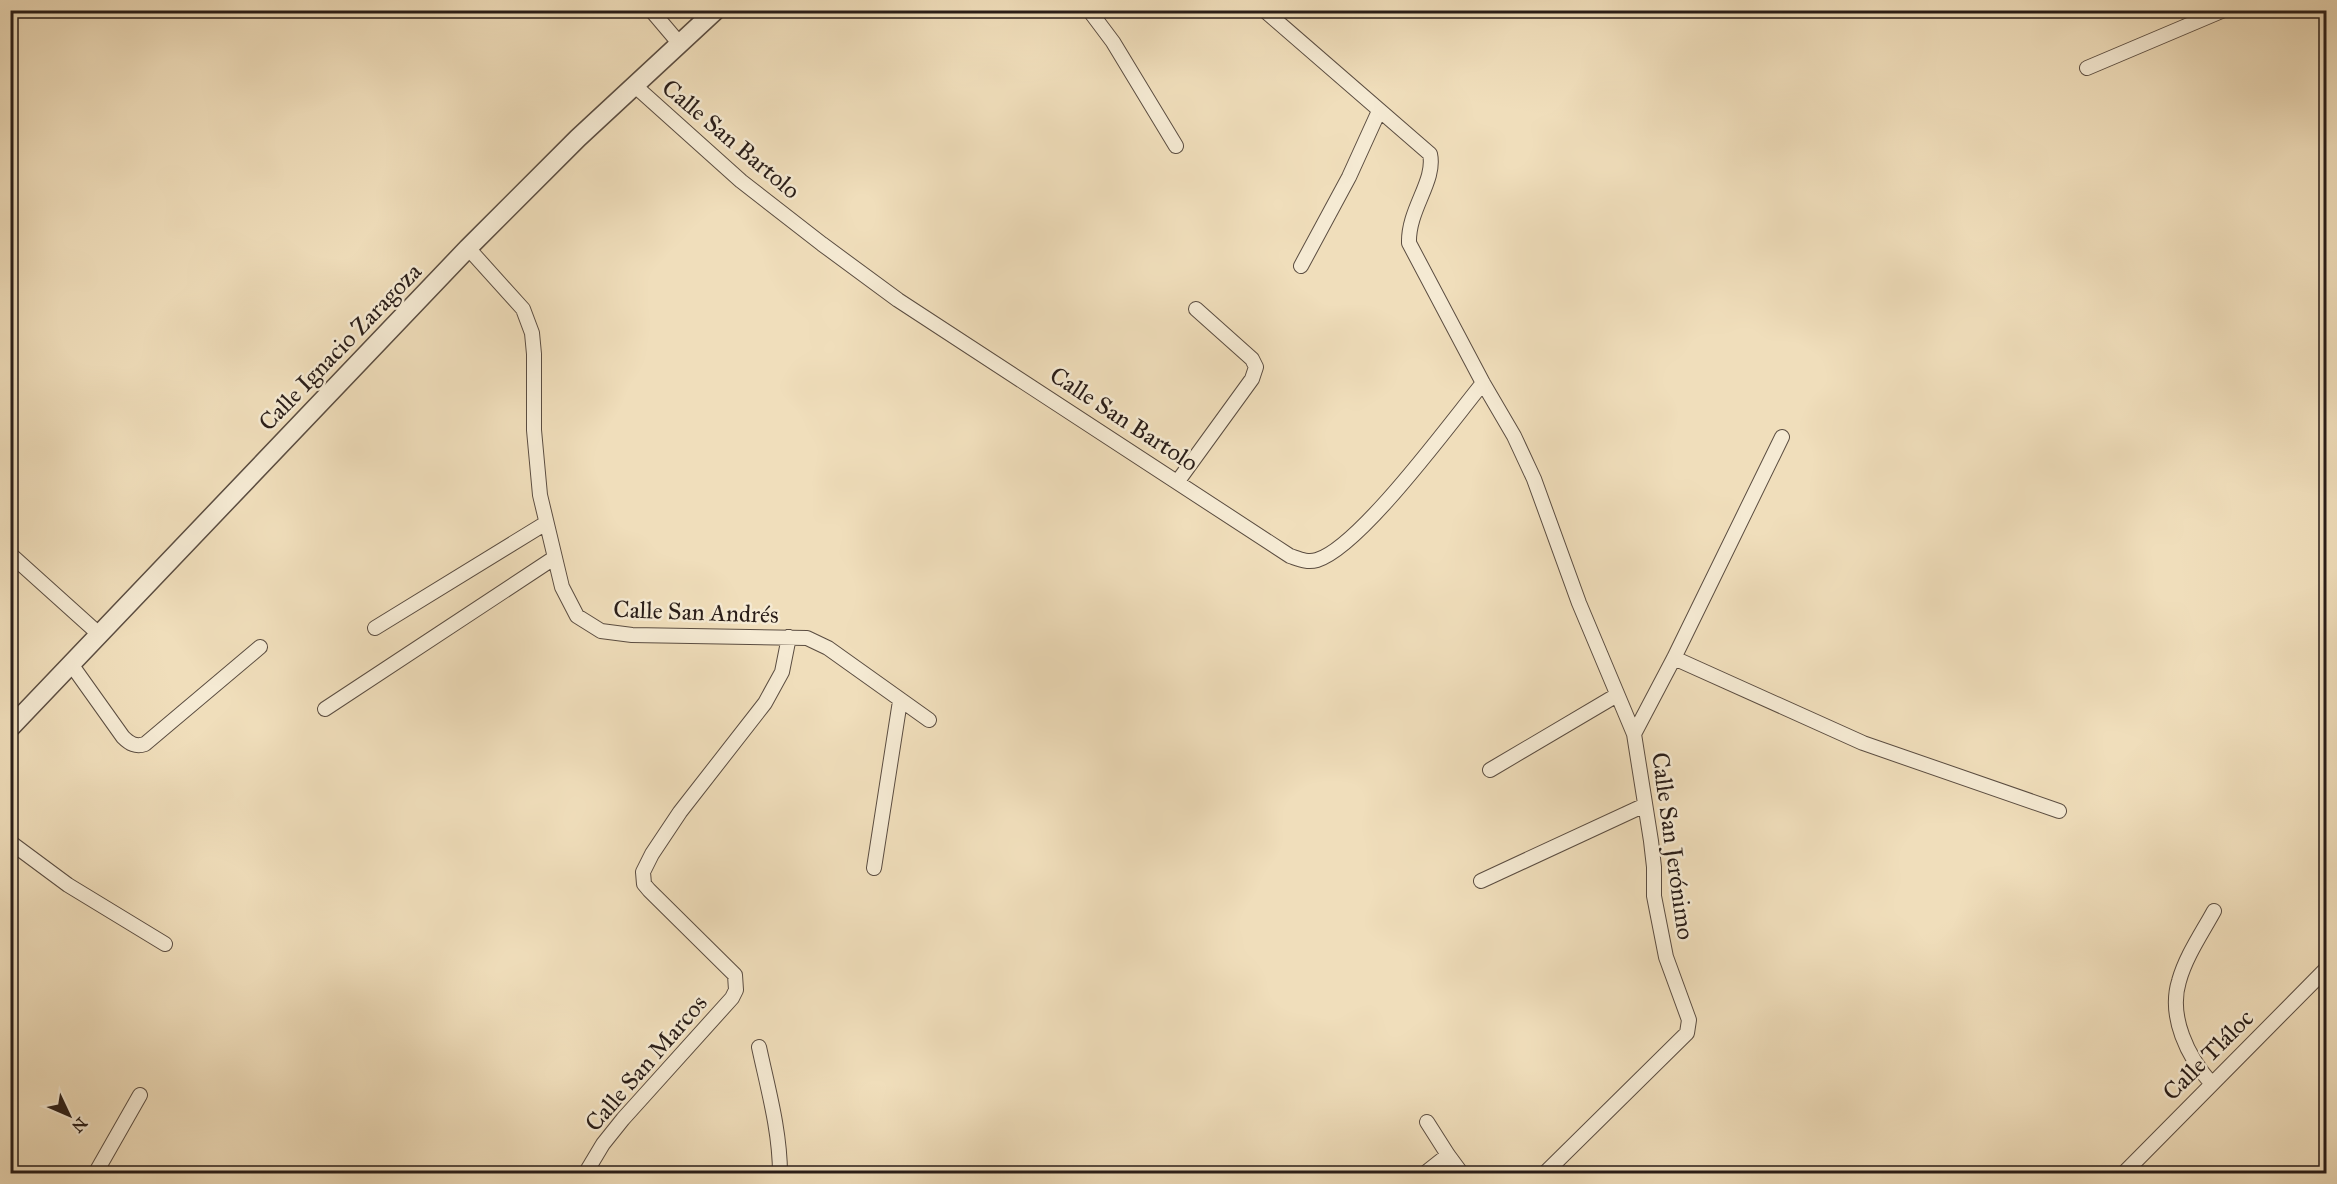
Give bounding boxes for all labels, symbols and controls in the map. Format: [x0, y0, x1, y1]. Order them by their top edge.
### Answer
street label: Calle San Bartolo [656, 73, 806, 205]
street label: Calle Ignacio Zaragoza [252, 256, 428, 437]
street label: Calle San Bartolo [1044, 360, 1204, 478]
street label: Calle San Andrés [613, 594, 779, 630]
street label: Calle San Jerónimo [1645, 750, 1701, 942]
street label: Calle San Marcos [578, 988, 714, 1138]
street label: Calle Tláloc [2156, 1003, 2260, 1107]
north arrow [39, 1085, 99, 1145]
text: N [68, 1114, 91, 1137]

